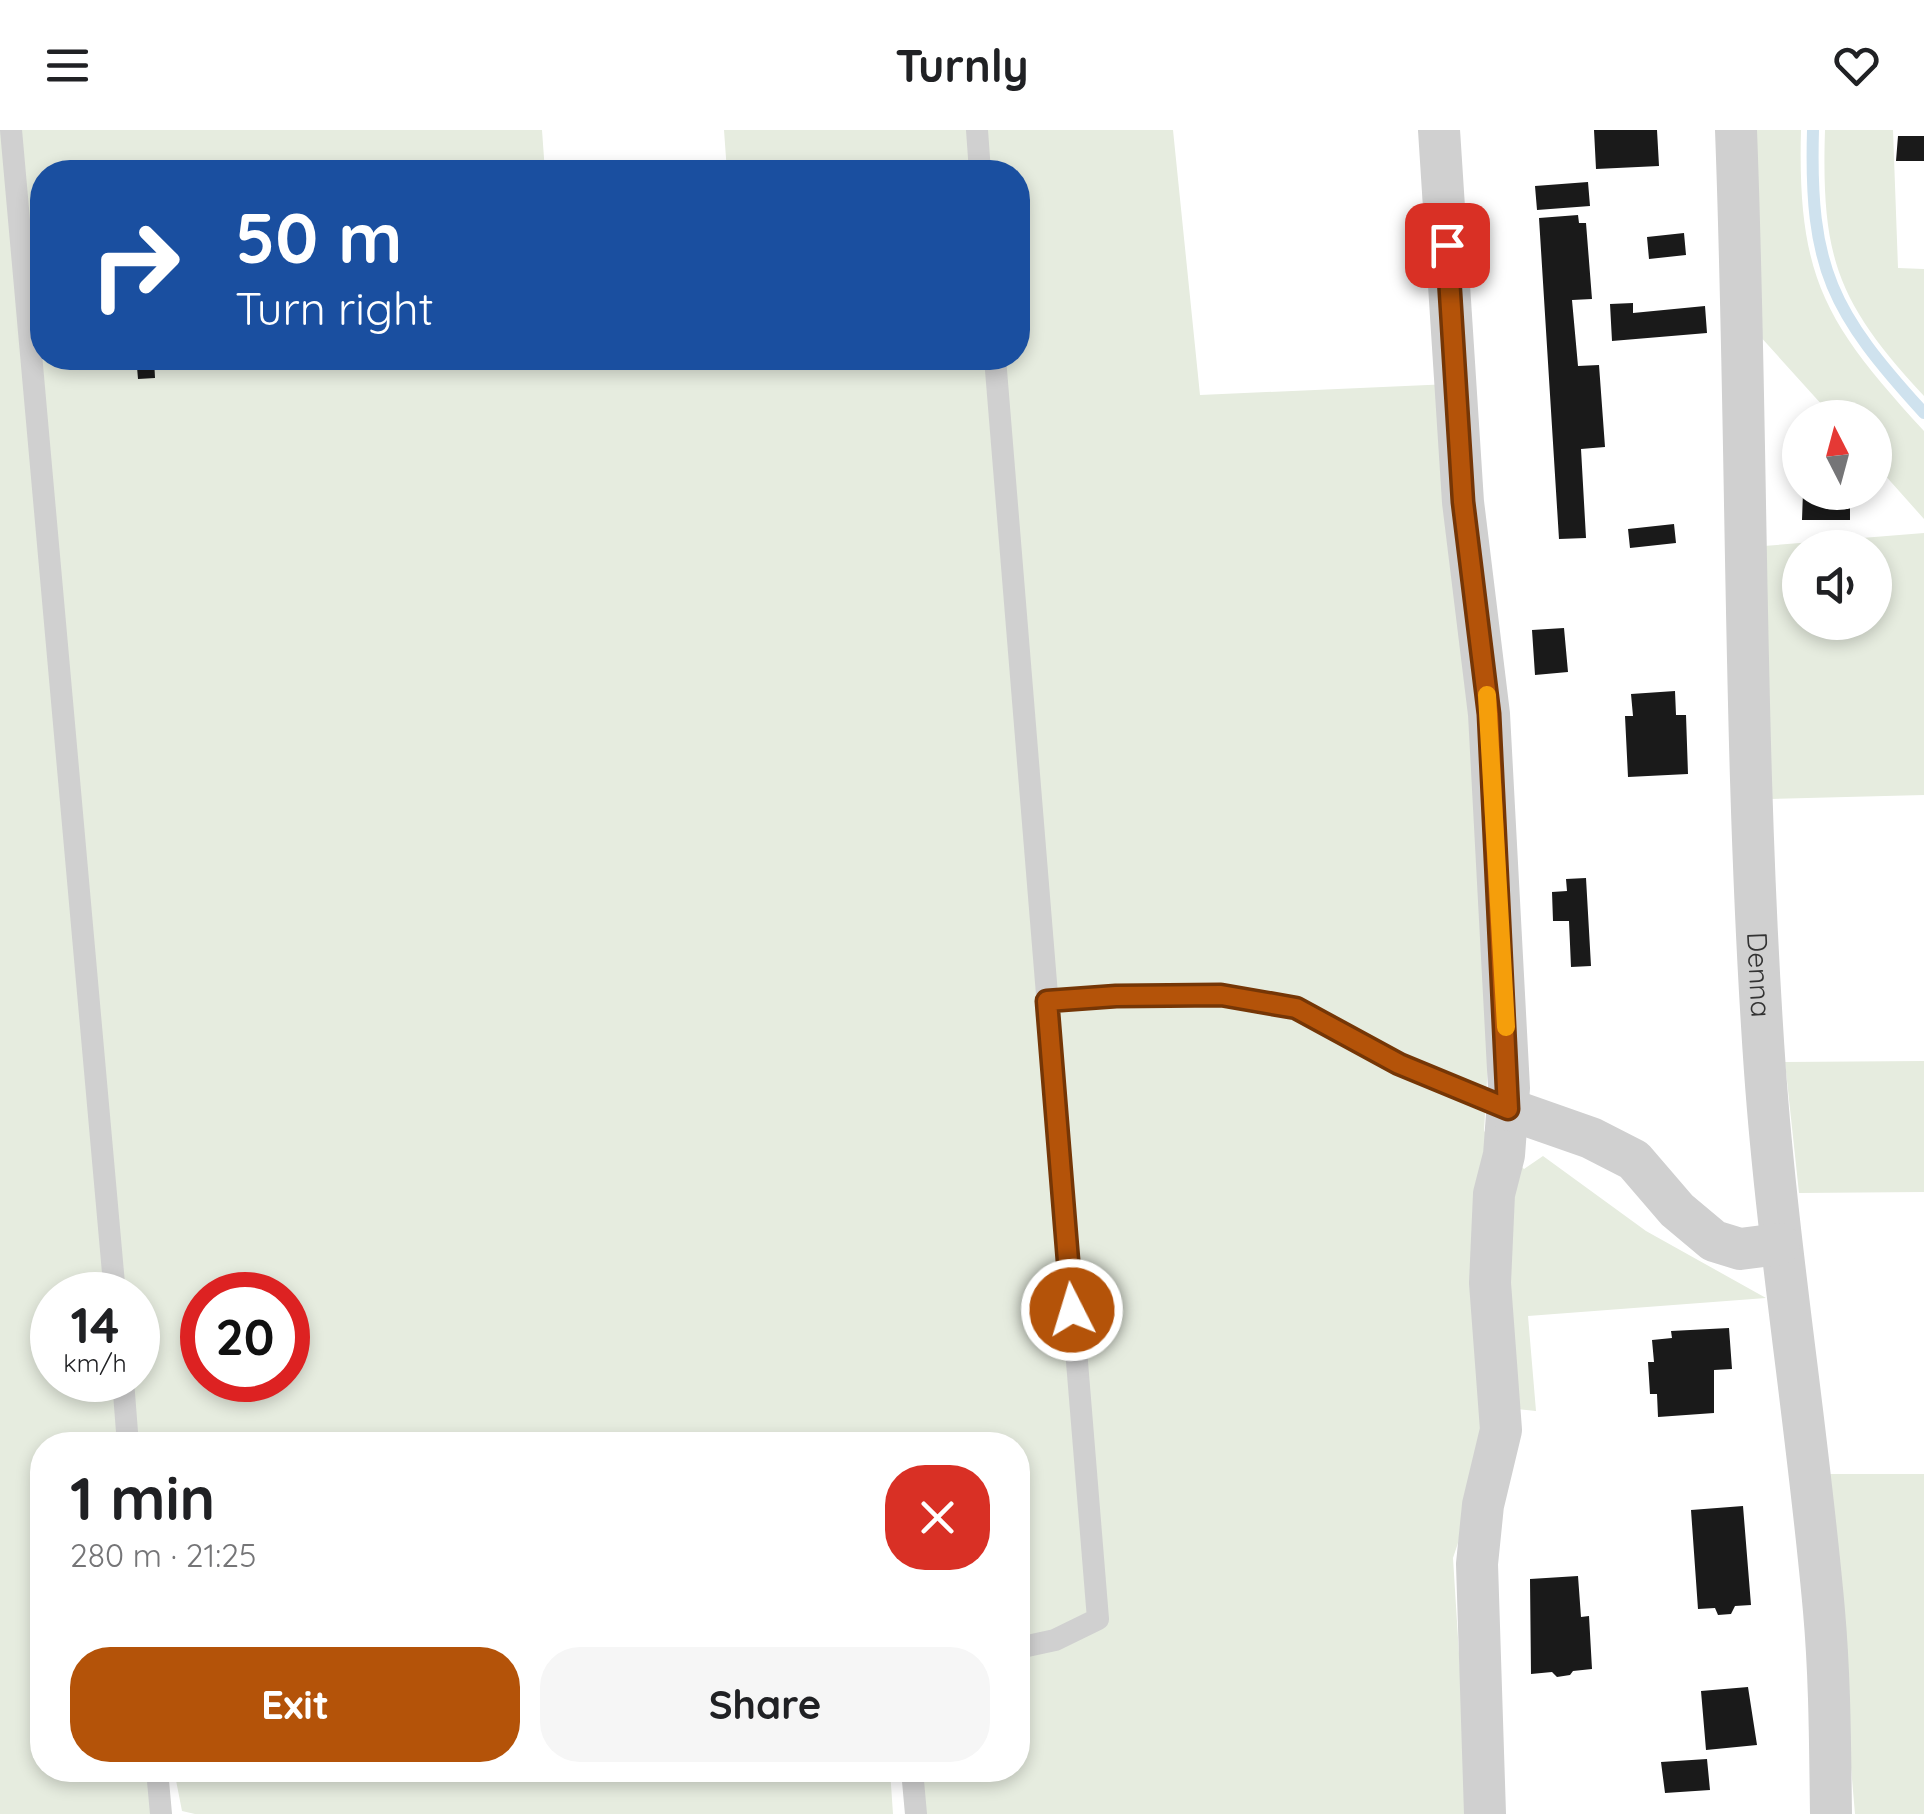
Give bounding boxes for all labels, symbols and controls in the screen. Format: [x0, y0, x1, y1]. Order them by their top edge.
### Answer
text: Turnly [895, 37, 1029, 93]
icon: menu [40, 38, 95, 93]
icon: heart [1829, 38, 1884, 93]
text: 50 m [235, 193, 402, 281]
icon: right [70, 200, 200, 330]
pin [1405, 203, 1490, 288]
icon: arrive [1420, 218, 1475, 273]
text: Turn right [235, 280, 434, 336]
north arrow [1782, 400, 1892, 510]
map controls [1782, 400, 1892, 640]
button: sound [1782, 530, 1892, 640]
street label: Denna [1740, 931, 1779, 1018]
position arrow [1020, 1258, 1124, 1362]
speed limit sign: 20 [180, 1272, 310, 1402]
text: 14 [71, 1293, 119, 1356]
text: km/h [63, 1347, 127, 1378]
text: 1 min [70, 1460, 215, 1535]
button: close [885, 1465, 990, 1570]
text: 280 m · 21:25 [70, 1535, 256, 1575]
button: Exit [70, 1647, 520, 1762]
button: Share [540, 1647, 990, 1762]

